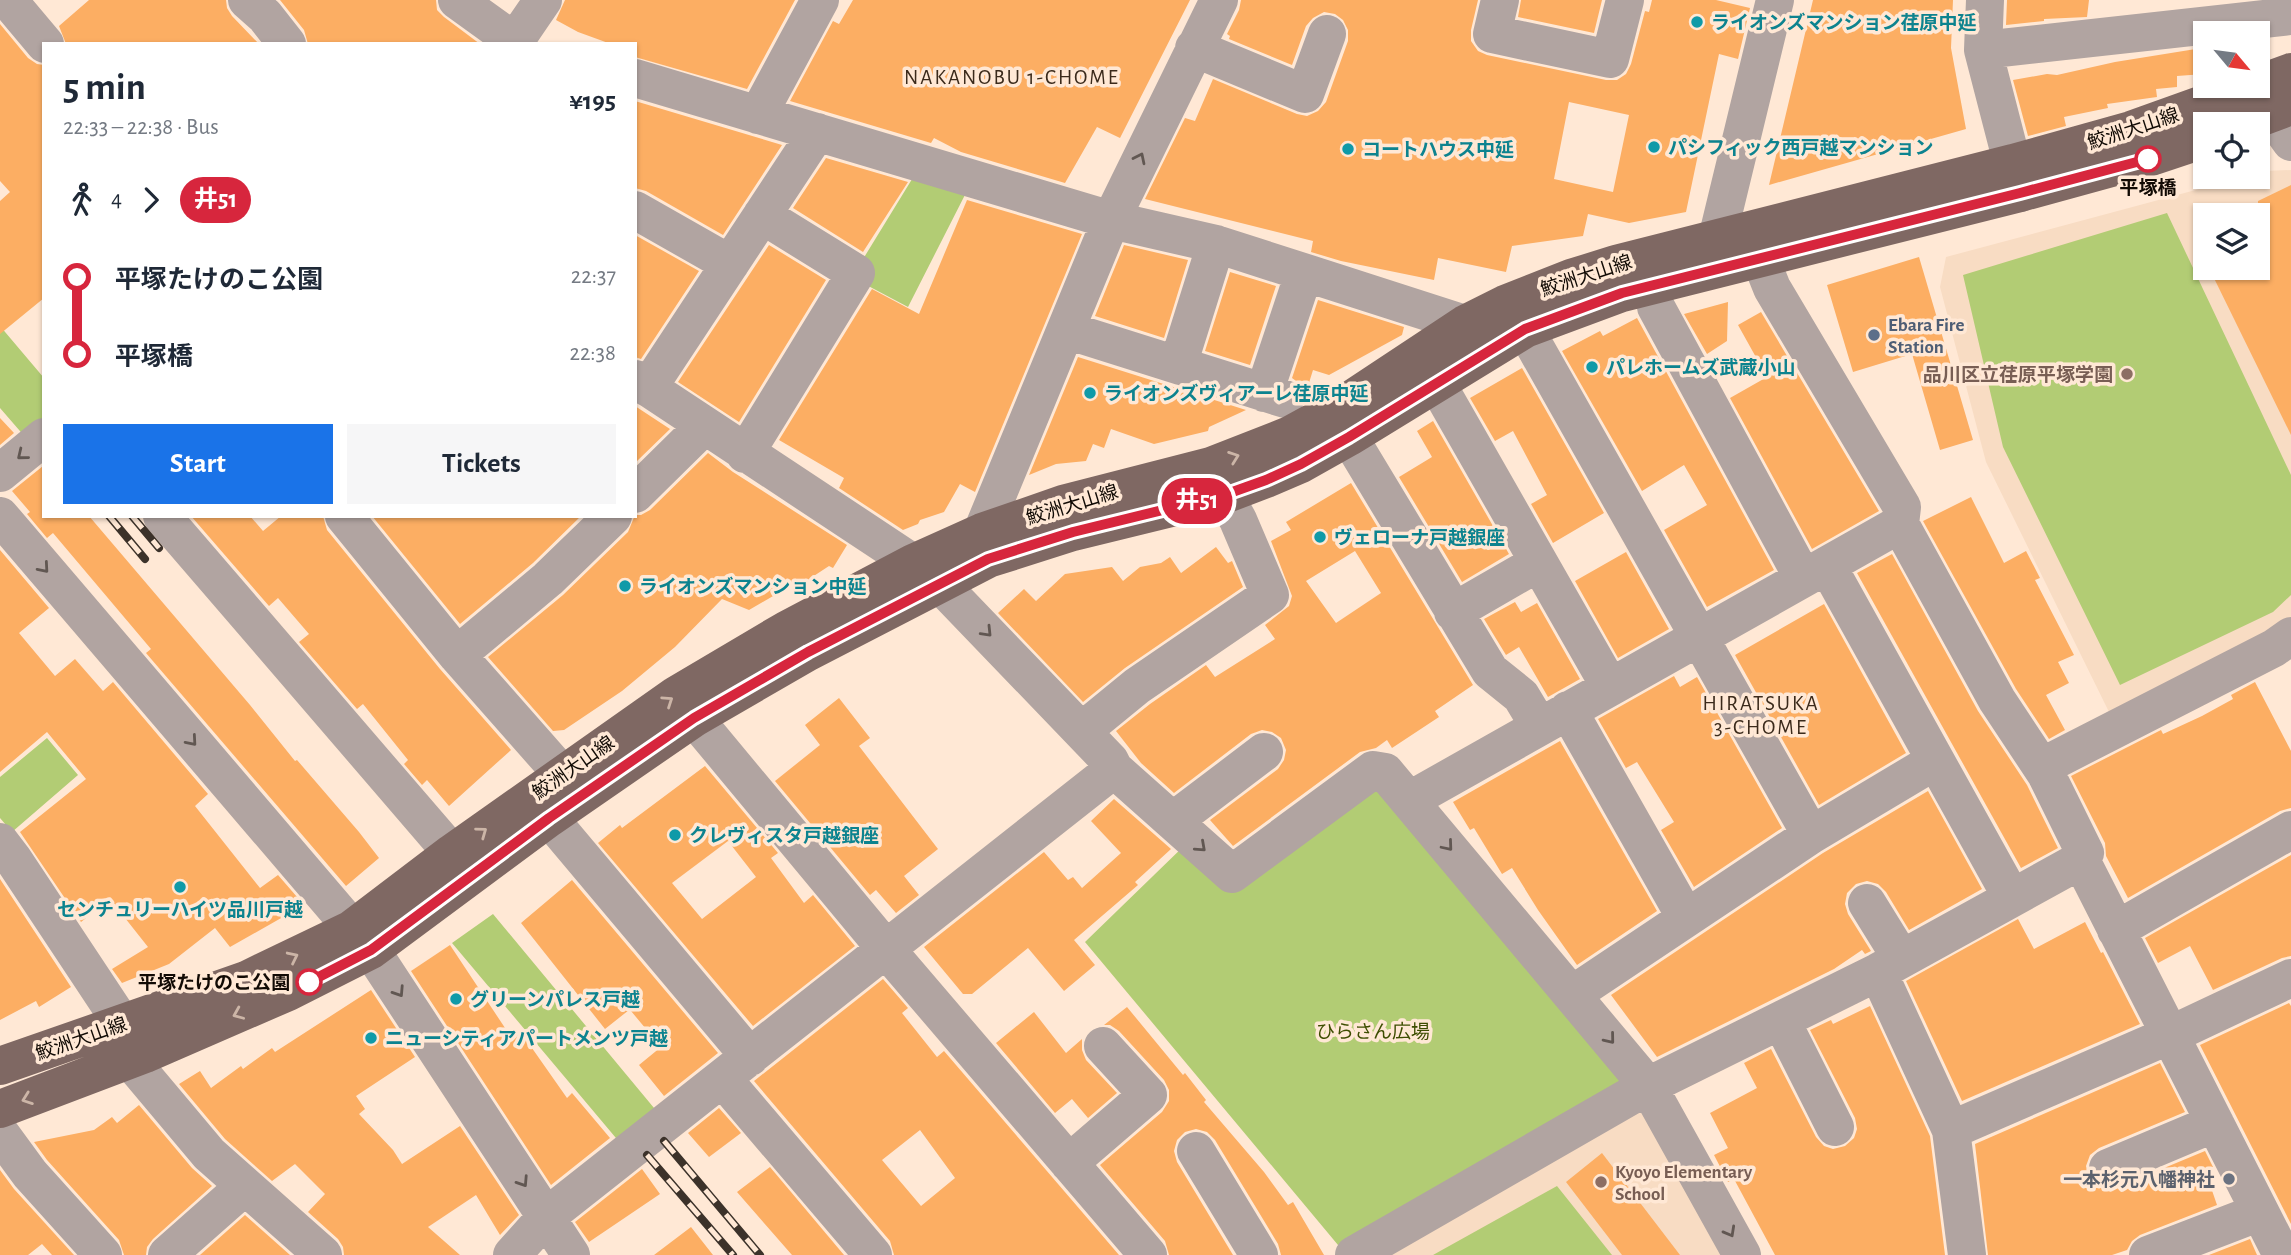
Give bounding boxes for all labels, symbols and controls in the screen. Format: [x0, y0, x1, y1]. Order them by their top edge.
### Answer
place label: ライオンズマンション荏原中延 [1711, 12, 1977, 33]
marker: ライオンズマンション荏原中延 [1689, 14, 1705, 30]
north arrow [2193, 21, 2270, 98]
map controls [2193, 21, 2270, 280]
district label: NAKANOBU 1-CHOME [904, 67, 1120, 88]
text: 5 min [63, 69, 146, 107]
text: ¥195 [569, 88, 616, 114]
street label: 鮫洲大山線 [2085, 105, 2182, 153]
button: locate [2193, 112, 2270, 189]
text: 22:33 – 22:38 · Bus [63, 116, 219, 139]
place label: パシフィック西戸越マンション [1668, 137, 1934, 158]
place label: コートハウス中延 [1362, 139, 1514, 160]
marker: パシフィック西戸越マンション [1646, 139, 1662, 155]
marker: コートハウス中延 [1340, 141, 1356, 157]
marker: 平塚橋 [2135, 146, 2161, 172]
one-way arrow [1132, 153, 1146, 165]
place label: 平塚橋 [2119, 178, 2177, 198]
icon: walk [63, 181, 101, 219]
icon: forward [132, 181, 170, 219]
text: 4 [111, 188, 122, 211]
text: 井51 [194, 188, 237, 212]
button: layers [2193, 203, 2270, 280]
street label: 鮫洲大山線 [1538, 252, 1635, 300]
text: 22:37 [571, 265, 616, 288]
text: 平塚たけのこ公園 [115, 267, 323, 293]
place label: Ebara Fire Station [1888, 316, 1964, 357]
marker: Ebara Fire Station [1866, 327, 1882, 343]
text: 22:38 [569, 342, 616, 365]
text: 平塚橋 [115, 344, 193, 370]
place label: パレホームズ武蔵小山 [1606, 357, 1795, 378]
marker: パレホームズ武蔵小山 [1584, 359, 1600, 375]
place label: 品川区立荏原平塚学園 [1923, 364, 2113, 385]
marker: 品川区立荏原平塚学園 [2119, 366, 2135, 382]
place label: ライオンズヴィアーレ荏原中延 [1104, 383, 1368, 404]
marker: ライオンズヴィアーレ荏原中延 [1082, 385, 1098, 401]
button: Start [63, 424, 333, 504]
button: Tickets [347, 424, 616, 504]
one-way arrow [17, 447, 30, 459]
one-way arrow [1227, 451, 1239, 465]
line badge: 井51 [1157, 478, 1237, 524]
street label: 鮫洲大山線 [1024, 482, 1121, 528]
text: 井51 [1175, 489, 1219, 513]
place label: ヴェローナ戸越銀座 [1334, 527, 1505, 548]
marker: ヴェローナ戸越銀座 [1312, 529, 1328, 545]
one-way arrow [36, 560, 48, 573]
place label: ライオンズマンション中延 [639, 576, 867, 597]
marker: ライオンズマンション中延 [617, 578, 633, 594]
one-way arrow [978, 624, 991, 637]
district label: HIRATSUKA 3-CHOME [1702, 693, 1820, 738]
one-way arrow [660, 697, 673, 709]
street label: 鮫洲大山線 [529, 732, 618, 803]
one-way arrow [184, 733, 196, 746]
place label: クレヴィスタ戸越銀座 [689, 825, 879, 846]
one-way arrow [474, 827, 487, 840]
marker: クレヴィスタ戸越銀座 [667, 827, 683, 843]
one-way arrow [1440, 838, 1452, 851]
one-way arrow [1193, 839, 1206, 851]
marker: センチュリーハイツ品川戸越 [172, 879, 188, 895]
place label: センチュリーハイツ品川戸越 [57, 899, 303, 920]
one-way arrow [286, 951, 298, 965]
marker: 平塚たけのこ公園 [296, 969, 322, 995]
place label: 平塚たけのこ公園 [138, 973, 290, 993]
one-way arrow [391, 984, 403, 997]
place label: グリーンパレス戸越 [470, 989, 640, 1010]
marker: グリーンパレス戸越 [448, 991, 464, 1007]
one-way arrow [233, 1006, 246, 1020]
street label: 鮫洲大山線 [33, 1014, 130, 1064]
park label: ひらさん広場 [1316, 1021, 1430, 1042]
place label: ニューシティアパートメンツ戸越 [385, 1028, 668, 1049]
marker: ニューシティアパートメンツ戸越 [363, 1030, 379, 1046]
one-way arrow [1602, 1031, 1614, 1044]
one-way arrow [22, 1090, 34, 1104]
place label: Kyoyo Elementary School [1615, 1163, 1753, 1204]
place label: 一本杉元八幡神社 [2063, 1169, 2215, 1190]
marker: 一本杉元八幡神社 [2221, 1171, 2237, 1187]
marker: Kyoyo Elementary School [1593, 1174, 1609, 1190]
one-way arrow [515, 1175, 528, 1188]
one-way arrow [1722, 1225, 1735, 1237]

